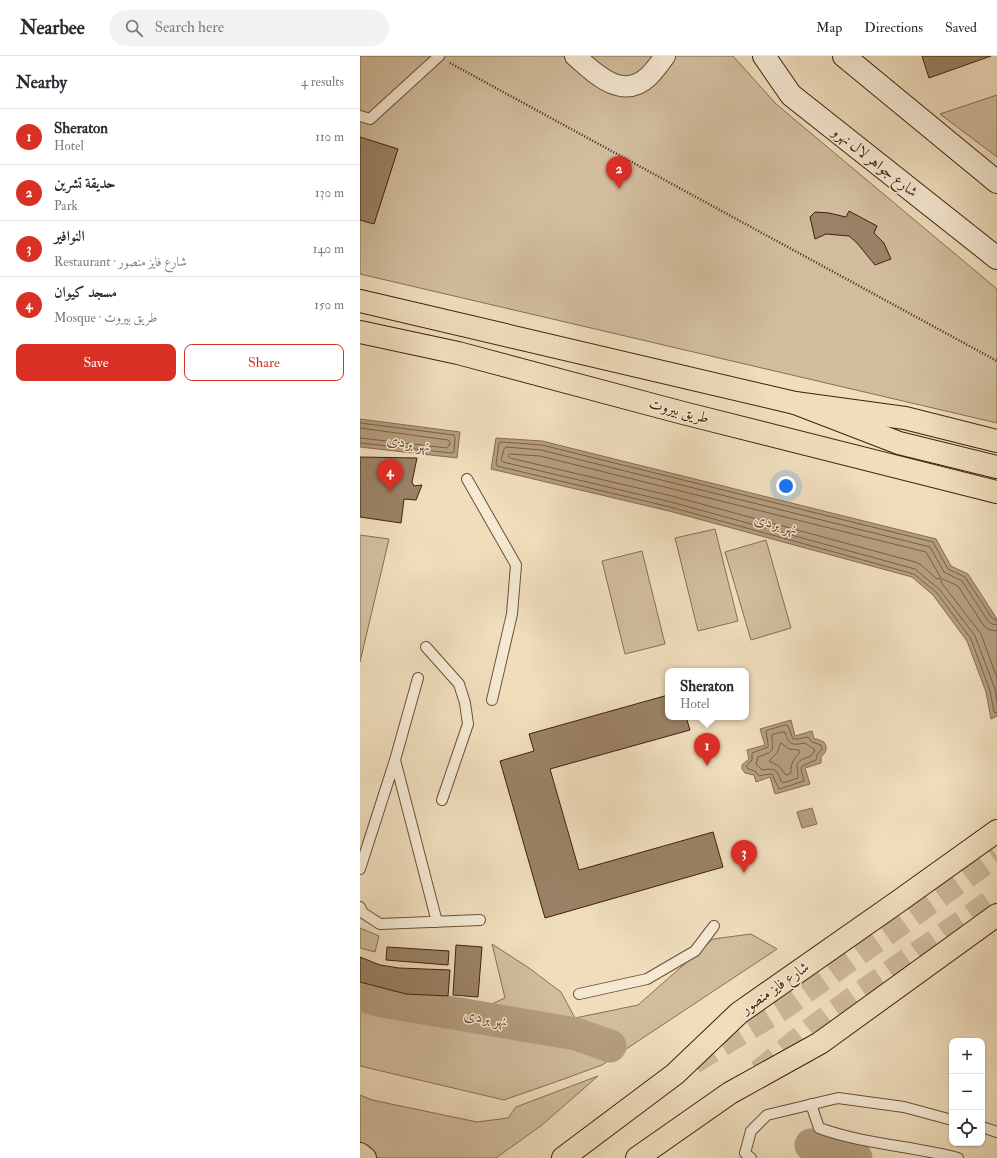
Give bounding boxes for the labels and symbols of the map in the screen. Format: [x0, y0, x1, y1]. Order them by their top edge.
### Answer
street label: شارع جواهر لال نهرو [825, 121, 922, 204]
pin: 2 [606, 156, 632, 189]
street label: طريق بيروت [647, 394, 711, 428]
water label: نهر بردى [385, 429, 433, 457]
pin: 4 [377, 459, 403, 492]
your location [776, 476, 796, 496]
water label: نهر بردى [752, 509, 800, 539]
pin: 1 [694, 733, 720, 766]
pin: 3 [731, 840, 757, 873]
street label: شارع فايز منصور [736, 958, 814, 1022]
water label: نهر بردى [462, 1004, 510, 1032]

